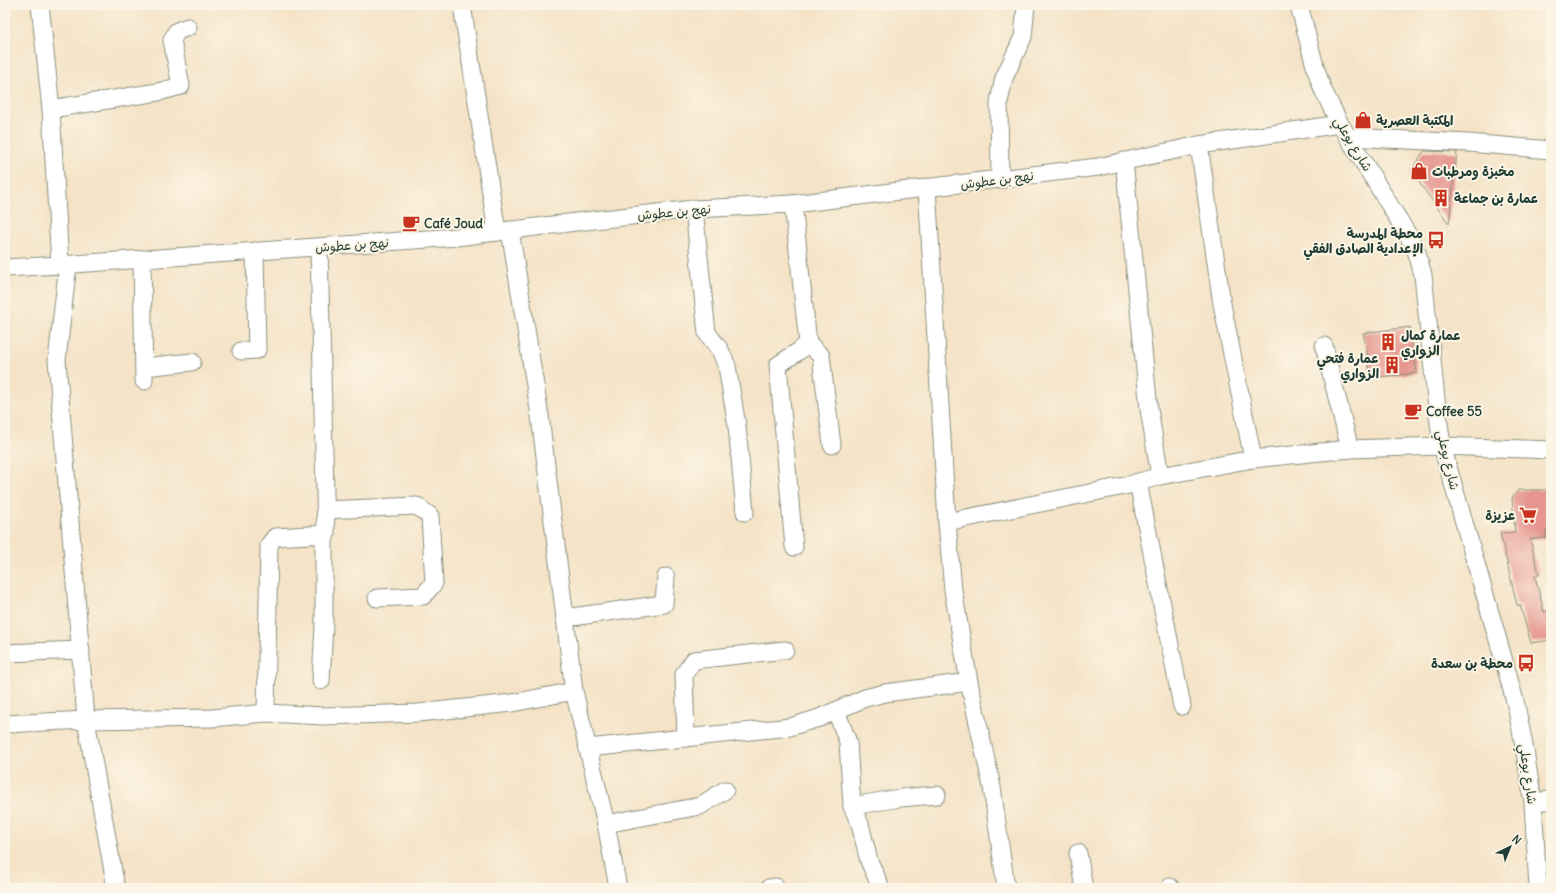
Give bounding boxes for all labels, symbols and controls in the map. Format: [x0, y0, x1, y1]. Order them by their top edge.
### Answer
shop icon: المكتبة العصرية [1353, 110, 1373, 130]
place label: المكتبة العصرية [1376, 112, 1453, 129]
street label: شارع بوعلي [1327, 113, 1376, 176]
shop icon: مخبزة ومرطبات [1409, 161, 1429, 181]
place label: مخبزة ومرطبات [1432, 163, 1515, 181]
street label: نهج بن عطوش [959, 167, 1035, 194]
building icon: عمارة بن جماعة [1431, 188, 1451, 208]
place label: عمارة بن جماعة [1454, 190, 1539, 207]
street label: نهج بن عطوش [636, 200, 712, 225]
cafe icon: Café Joud [401, 213, 421, 233]
place label: Café Joud [424, 215, 483, 232]
place label: محطة المدرسة الإعدادية الصادق الفقي [1304, 225, 1423, 261]
bus stop icon: محطة المدرسة الإعدادية الصادق الفقي [1426, 230, 1446, 250]
street label: نهج بن عطوش [315, 234, 389, 257]
place label: عمارة كمال الزواري [1401, 327, 1461, 361]
building icon: عمارة كمال الزواري [1378, 332, 1398, 352]
place label: عمارة فتحي الزواري [1317, 350, 1379, 384]
building icon: عمارة فتحي الزواري [1382, 355, 1402, 375]
cafe icon: Coffee 55 [1403, 401, 1423, 421]
place label: Coffee 55 [1426, 403, 1482, 420]
street label: شارع بوعلي [1430, 428, 1463, 492]
supermarket icon: عزيزة [1518, 505, 1538, 525]
place label: عزيزة [1485, 507, 1515, 524]
bus stop icon: محطة بن سعدة [1516, 653, 1536, 673]
place label: محطة بن سعدة [1431, 655, 1513, 672]
street label: شارع بوعلي [1512, 743, 1541, 806]
north arrow [1490, 827, 1530, 867]
text: N [1509, 832, 1524, 847]

